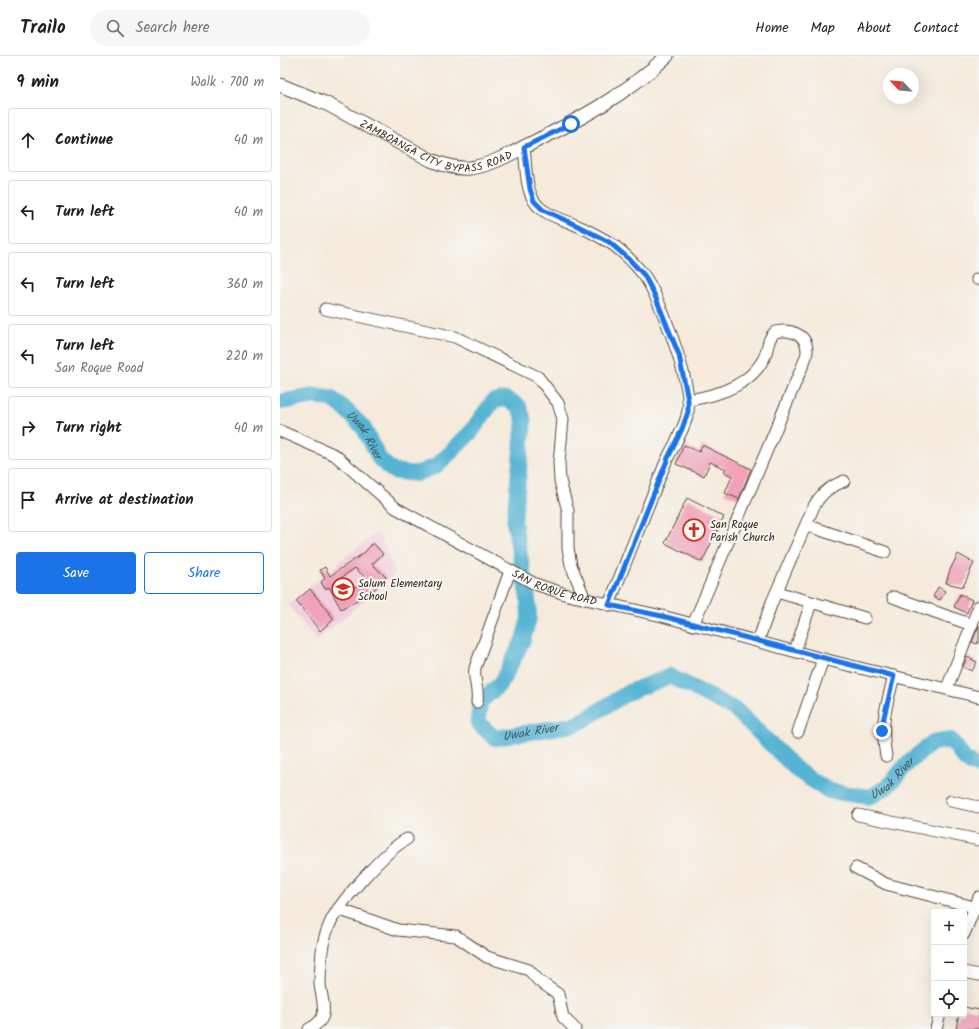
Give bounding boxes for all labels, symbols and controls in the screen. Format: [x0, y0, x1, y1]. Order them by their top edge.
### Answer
search box [90, 10, 370, 46]
text: Trailo [20, 13, 66, 43]
text: Search here [136, 16, 210, 40]
icon: search [104, 17, 126, 39]
text: Home [755, 17, 789, 39]
text: Map [811, 17, 835, 39]
text: About [857, 17, 891, 39]
text: Contact [913, 17, 959, 39]
north arrow [883, 68, 919, 104]
text: 9 min [16, 69, 59, 96]
text: Walk · 700 m [190, 72, 264, 93]
street label: ZAMBOANGA CITY BYPASS ROAD [356, 115, 516, 178]
route start [562, 115, 580, 133]
text: Continue [55, 128, 113, 152]
icon: ahead [17, 129, 39, 151]
text: 40 m [234, 130, 263, 151]
text: Turn left [55, 200, 115, 224]
icon: left [17, 201, 39, 223]
text: 40 m [234, 202, 263, 223]
text: Turn left [55, 272, 115, 296]
icon: left [17, 273, 39, 295]
text: 360 m [226, 274, 263, 295]
text: Turn left [55, 334, 115, 358]
icon: left [17, 345, 39, 367]
text: 220 m [226, 346, 263, 367]
text: San Roque Road [55, 358, 143, 379]
water label: Uwak River [341, 406, 388, 466]
text: Turn right [55, 416, 122, 440]
icon: right [17, 417, 39, 439]
text: 40 m [234, 418, 263, 439]
text: Arrive at destination [55, 488, 194, 512]
icon: arrive [17, 489, 39, 511]
place label: San Roque Parish Church [710, 516, 775, 547]
church icon: San Roque Parish Church [681, 517, 707, 543]
button: Save [16, 552, 136, 594]
button: Share [144, 552, 264, 594]
street label: SAN ROQUE ROAD [508, 565, 599, 611]
place label: Salum Elementary School [358, 575, 443, 606]
school or university icon: Salum Elementary School [330, 576, 356, 602]
water label: Uwak River [501, 718, 562, 747]
route end [873, 722, 891, 740]
water label: Uwak River [866, 751, 921, 805]
map controls [931, 909, 967, 1017]
button: + [931, 909, 967, 945]
button: − [931, 945, 967, 981]
button: locate [931, 981, 967, 1017]

